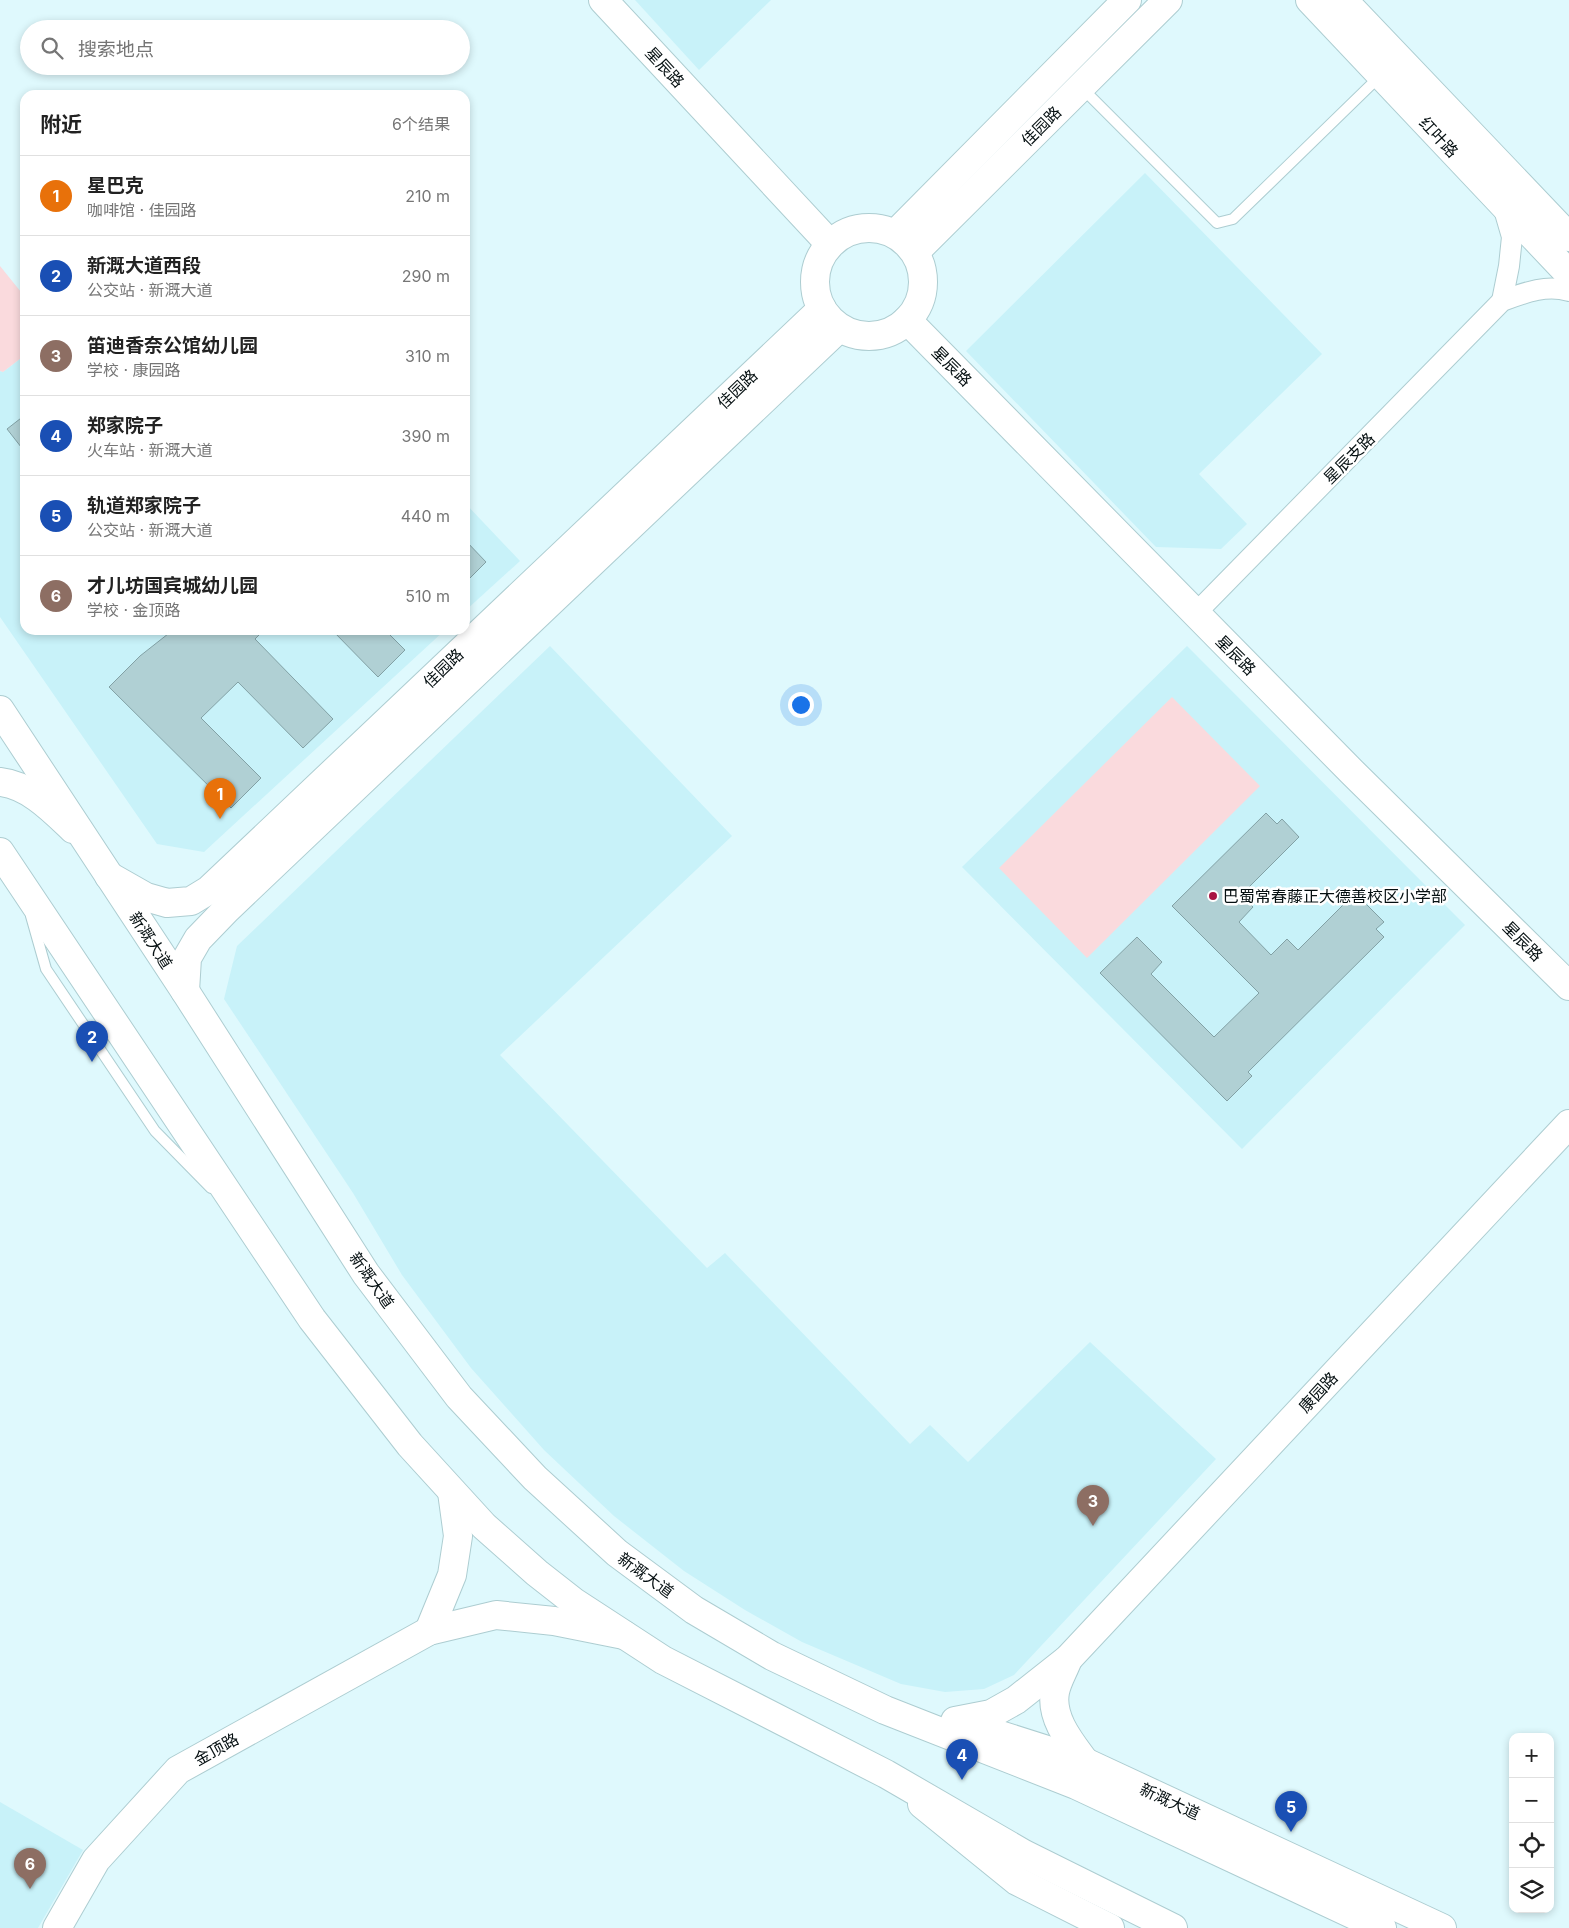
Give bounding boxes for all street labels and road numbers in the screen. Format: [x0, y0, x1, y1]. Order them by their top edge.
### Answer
street label: 星辰路 [641, 43, 689, 91]
street label: 佳园路 [1017, 102, 1065, 150]
street label: 红叶路 [1415, 113, 1463, 161]
street label: 星辰路 [928, 342, 976, 390]
street label: 佳园路 [713, 365, 761, 413]
street label: 星辰支路 [1319, 428, 1379, 488]
street label: 星辰路 [1212, 631, 1260, 679]
street label: 佳园路 [419, 644, 467, 692]
street label: 新溉大道 [125, 908, 177, 972]
street label: 星辰路 [1499, 917, 1547, 965]
street label: 新溉大道 [345, 1248, 399, 1312]
street label: 康园路 [1294, 1368, 1342, 1416]
street label: 新溉大道 [614, 1548, 678, 1602]
street label: 金顶路 [190, 1729, 242, 1769]
street label: 新溉大道 [1137, 1778, 1203, 1824]

